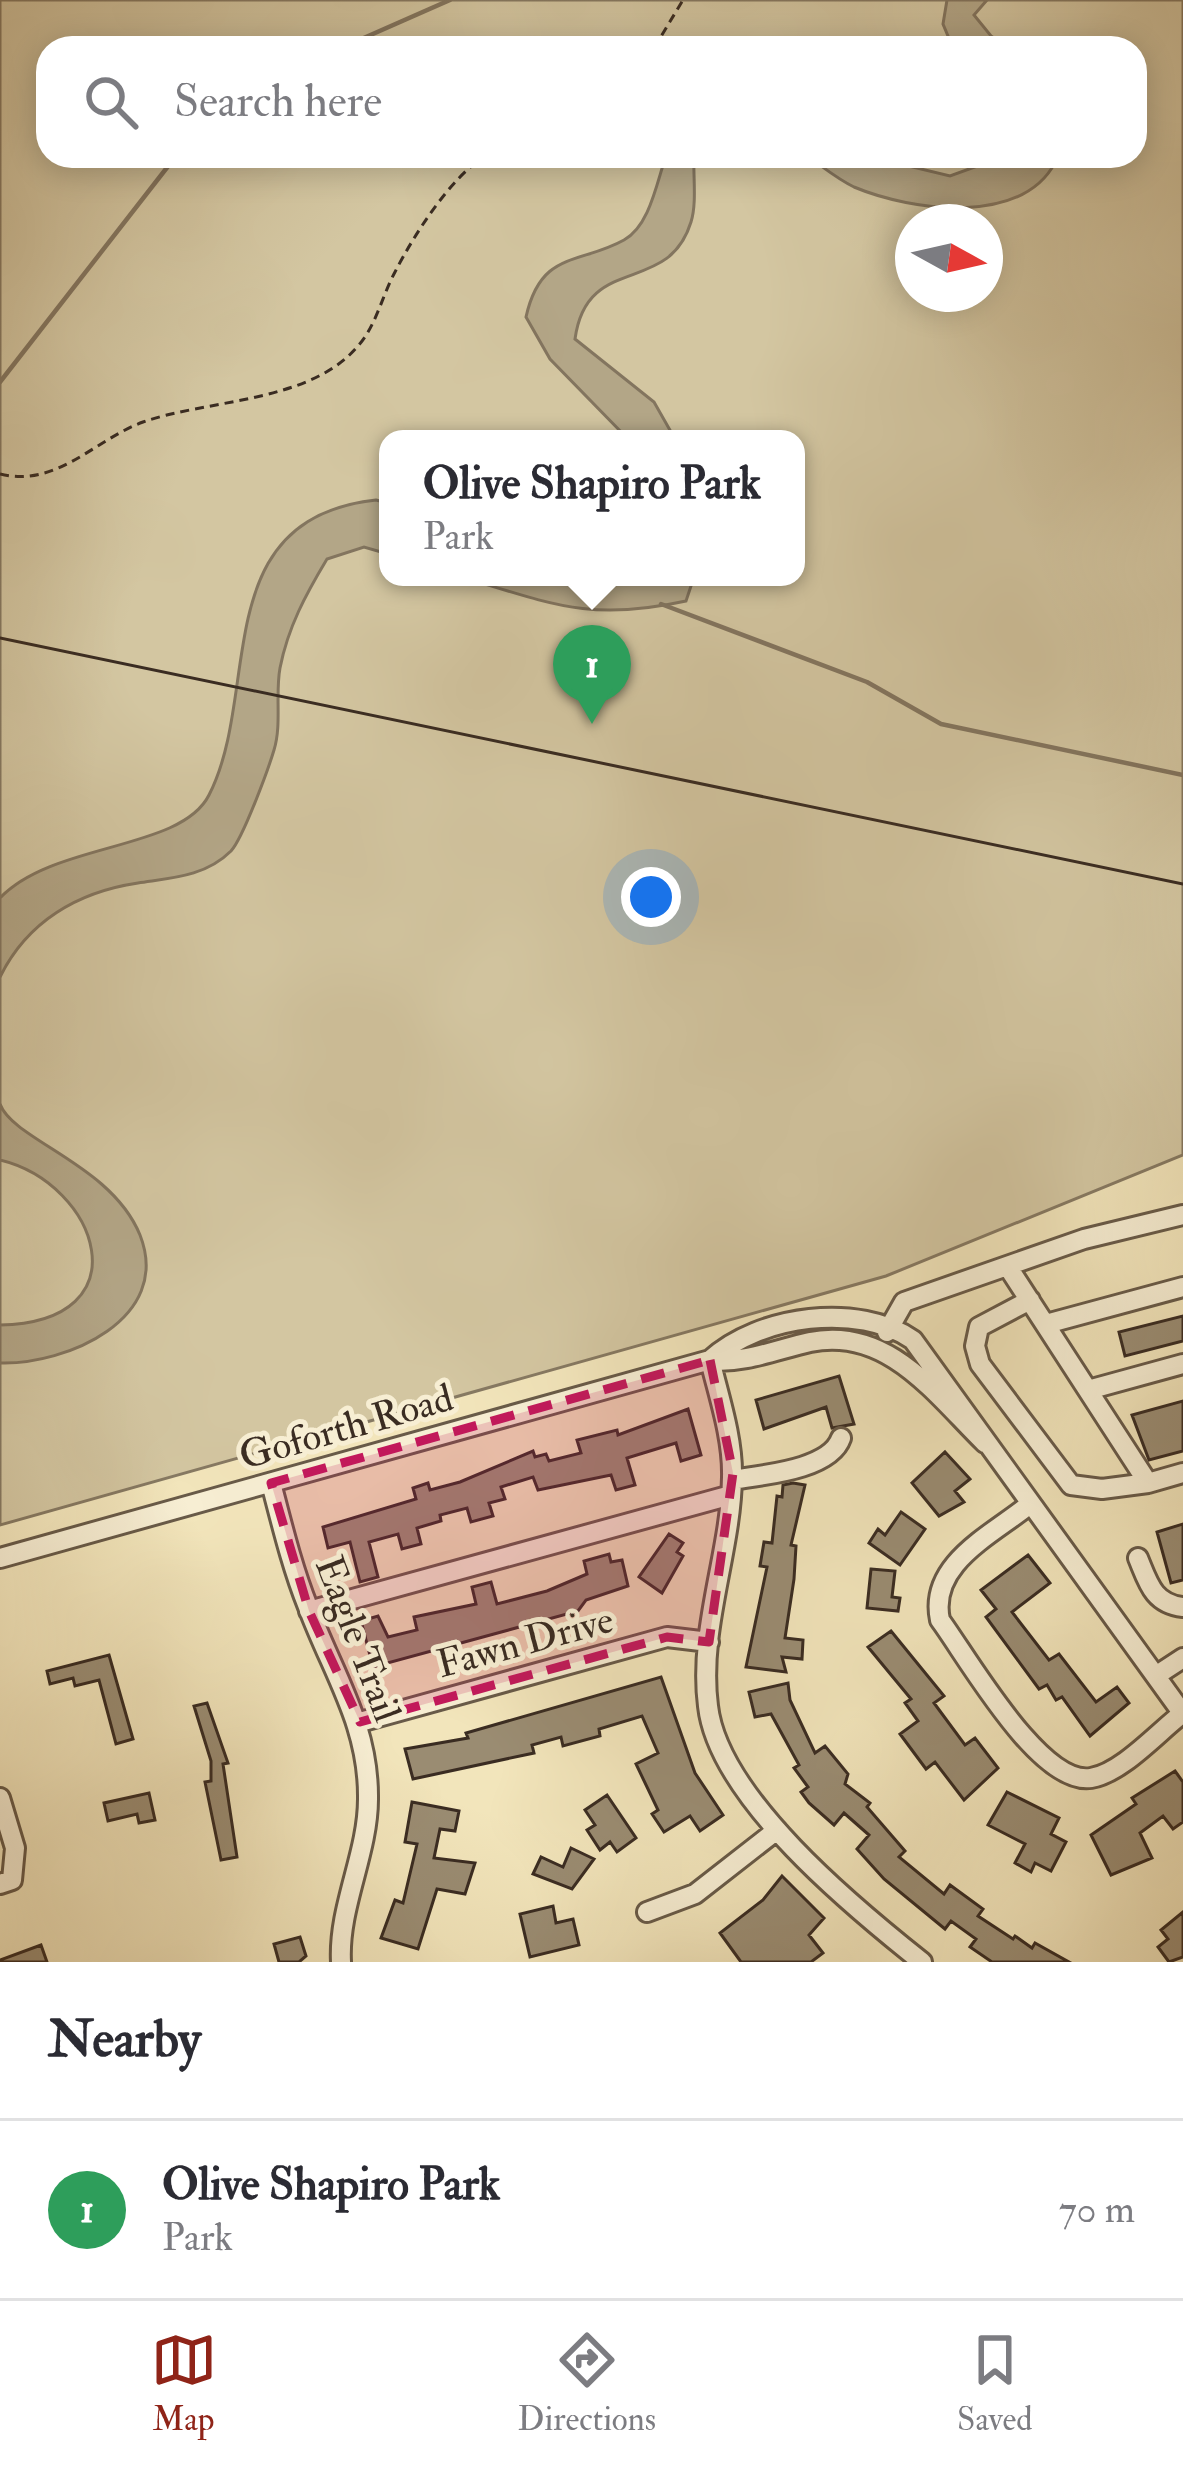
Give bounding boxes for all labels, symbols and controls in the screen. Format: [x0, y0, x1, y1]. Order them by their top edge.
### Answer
search box [36, 36, 1147, 168]
icon: search [78, 69, 144, 135]
text: Search here [174, 74, 382, 130]
north arrow [895, 204, 1003, 312]
popup [379, 430, 805, 586]
text: Olive Shapiro Park [423, 456, 761, 512]
text: Park [423, 512, 494, 561]
pin: 1 [553, 625, 631, 724]
your location [621, 867, 681, 927]
street label: Goforth Road [233, 1373, 459, 1481]
street label: Eagle Trail [304, 1549, 412, 1729]
street label: Fawn Drive [431, 1595, 619, 1689]
text: Nearby [48, 2008, 201, 2072]
text: Olive Shapiro Park [162, 2157, 500, 2213]
text: 1 [80, 2185, 94, 2234]
text: 70 m [1059, 2185, 1135, 2234]
text: Park [162, 2213, 233, 2262]
tab: Map [151, 2327, 217, 2440]
tab: Directions [518, 2327, 656, 2440]
tab: Saved [957, 2327, 1032, 2440]

